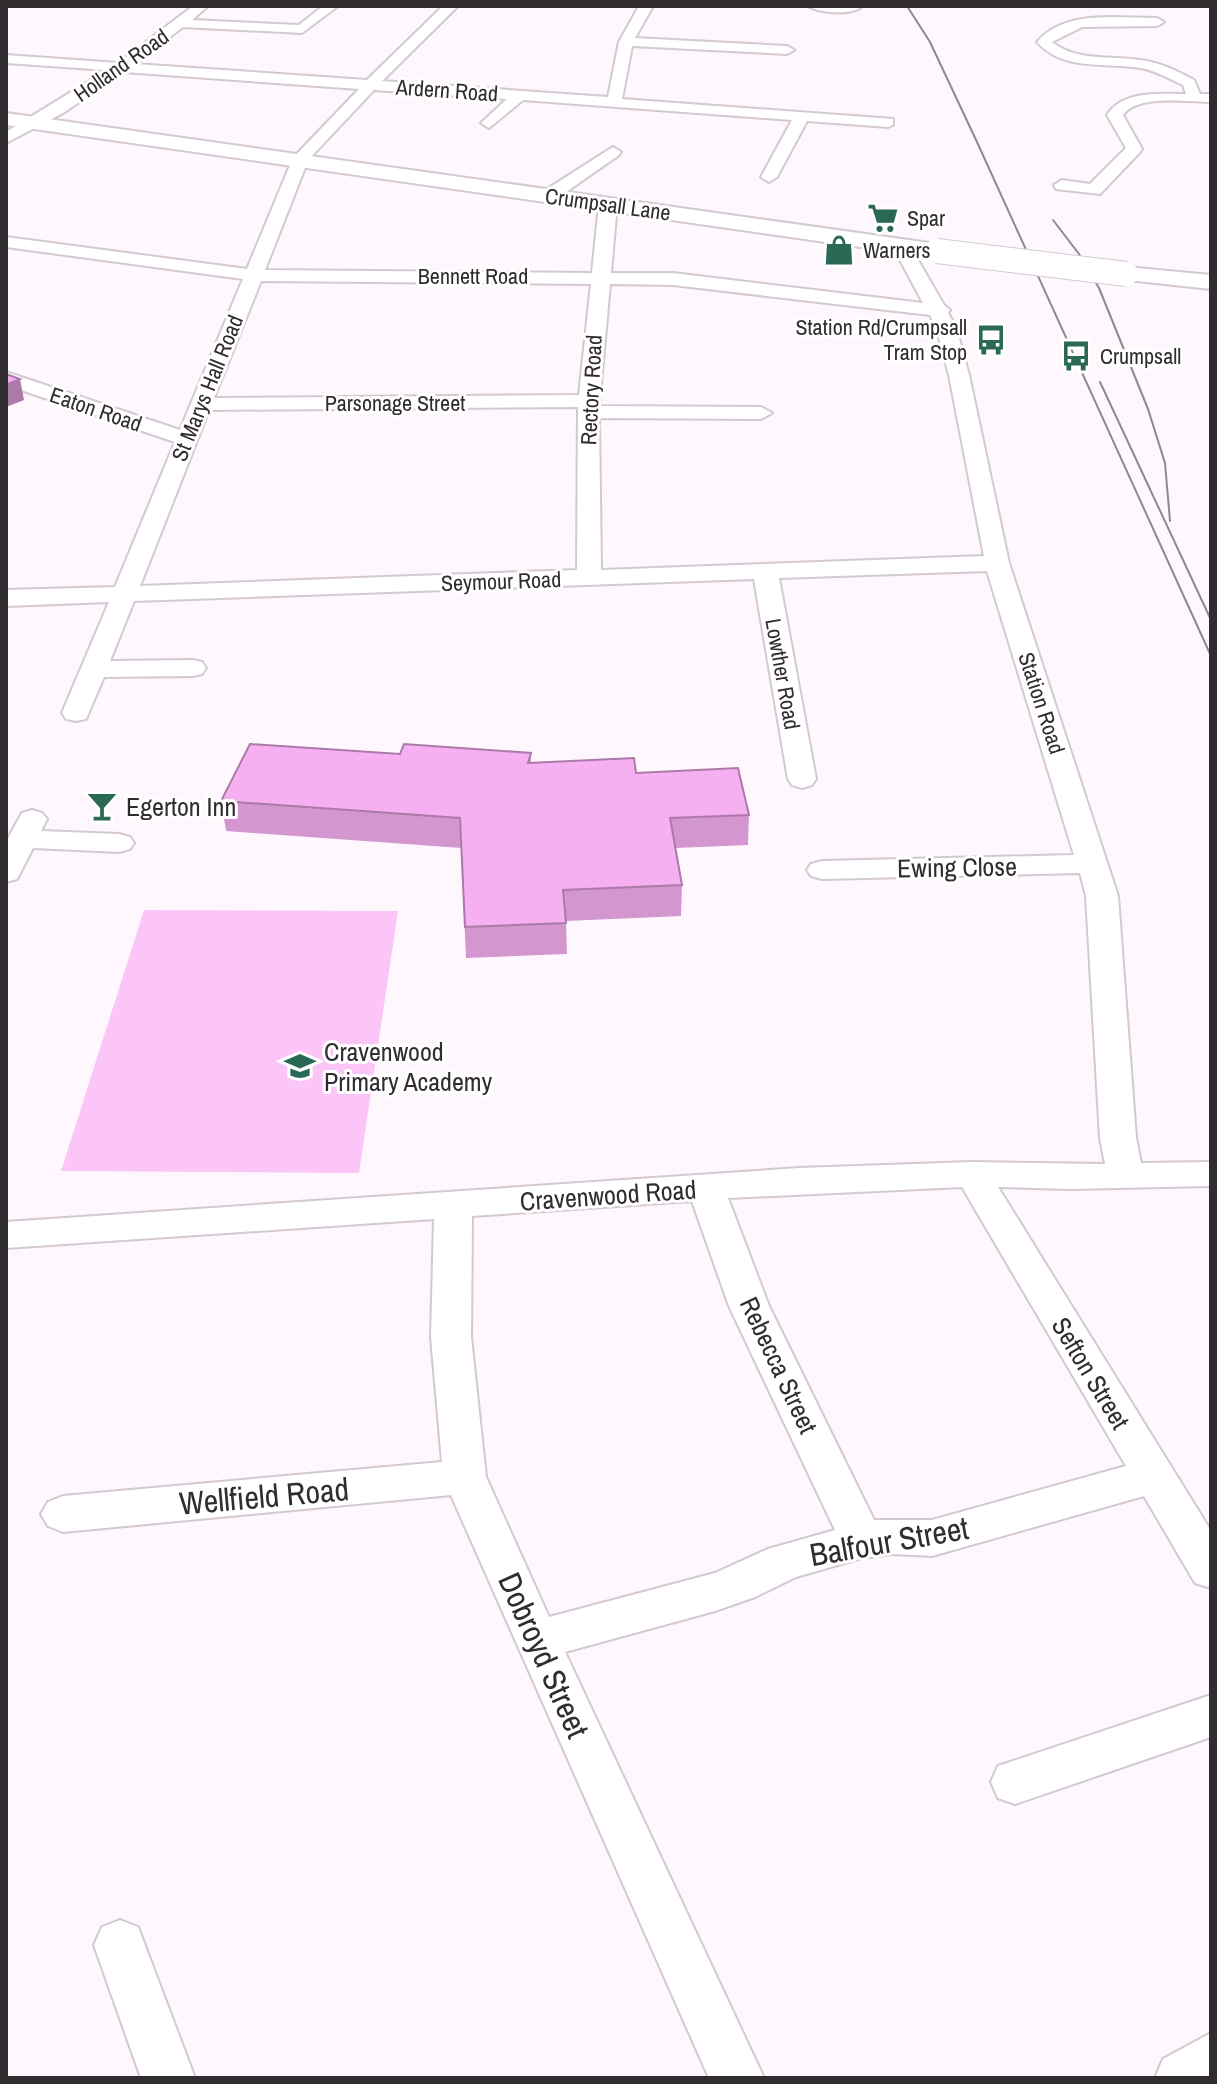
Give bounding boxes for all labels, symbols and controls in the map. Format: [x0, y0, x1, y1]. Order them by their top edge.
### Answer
street label: Holland Road [68, 21, 174, 109]
street label: Ardern Road [394, 71, 499, 109]
street label: Crumpsall Lane [543, 180, 673, 228]
supermarket icon: Spar [866, 201, 900, 235]
place label: Spar [907, 203, 945, 233]
shop icon: Warners [822, 233, 856, 267]
place label: Warners [863, 235, 931, 265]
street label: Bennett Road [418, 261, 528, 291]
street label: St Marys Hall Road [164, 310, 250, 466]
place label: Station Rd/Crumpsall Tram Stop [796, 312, 967, 367]
bus stop icon: Station Rd/Crumpsall Tram Stop [974, 323, 1008, 357]
street label: Rectory Road [573, 334, 609, 446]
bus stop icon: Crumpsall [1059, 339, 1093, 373]
place label: Crumpsall [1100, 341, 1181, 371]
street label: Eaton Road [46, 379, 146, 439]
street label: Parsonage Street [325, 388, 465, 418]
street label: Seymour Road [440, 564, 562, 598]
street label: Lowther Road [758, 616, 808, 732]
street label: Station Road [1011, 648, 1073, 758]
bar icon: Egerton Inn [85, 789, 119, 823]
place label: Egerton Inn [126, 789, 236, 824]
street label: Ewing Close [897, 848, 1017, 886]
place label: Cravenwood Primary Academy [324, 1034, 493, 1099]
school or university icon: Cravenwood Primary Academy [283, 1049, 317, 1083]
street label: Cravenwood Road [519, 1171, 697, 1219]
street label: Rebecca Street [732, 1291, 826, 1439]
street label: Sefton Street [1044, 1311, 1138, 1435]
street label: Wellfield Road [177, 1467, 351, 1525]
street label: Balfour Street [806, 1506, 972, 1576]
street label: Dobroyd Street [488, 1566, 600, 1744]

